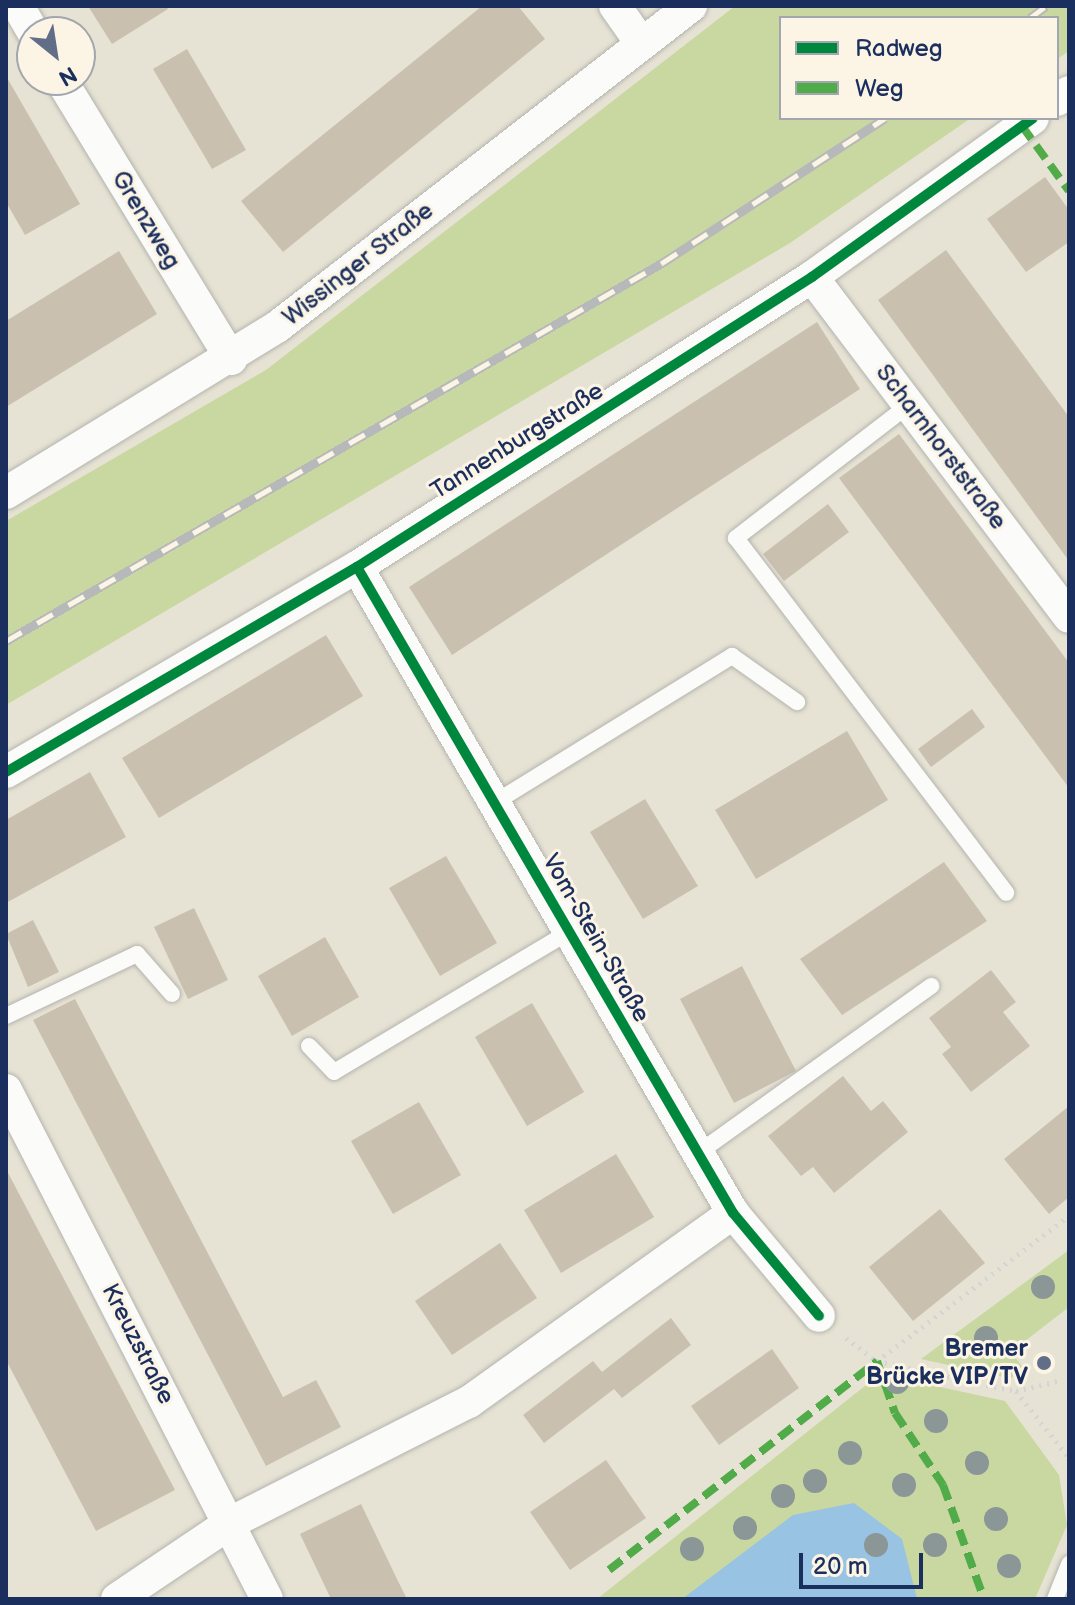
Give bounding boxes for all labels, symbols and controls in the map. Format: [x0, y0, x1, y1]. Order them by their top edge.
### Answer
north arrow [16, 16, 96, 96]
legend [779, 16, 1059, 120]
text: Radweg [855, 34, 942, 63]
text: N [53, 60, 81, 91]
text: Weg [855, 74, 904, 103]
street label: Grenzweg [105, 166, 187, 274]
street label: Wissinger Straße [277, 196, 439, 332]
street label: Scharnhorststraße [869, 359, 1013, 535]
street label: Tannenburgstraße [425, 376, 609, 506]
street label: Vom-Stein-Straße [536, 849, 656, 1027]
street label: Kreuzstraße [95, 1279, 181, 1409]
place label: Bremer Brücke VIP/TV [865, 1335, 1028, 1391]
marker: Bremer Brücke VIP/TV [1035, 1354, 1053, 1372]
scale bar [803, 1537, 927, 1587]
text: 20 m [813, 1552, 868, 1581]

